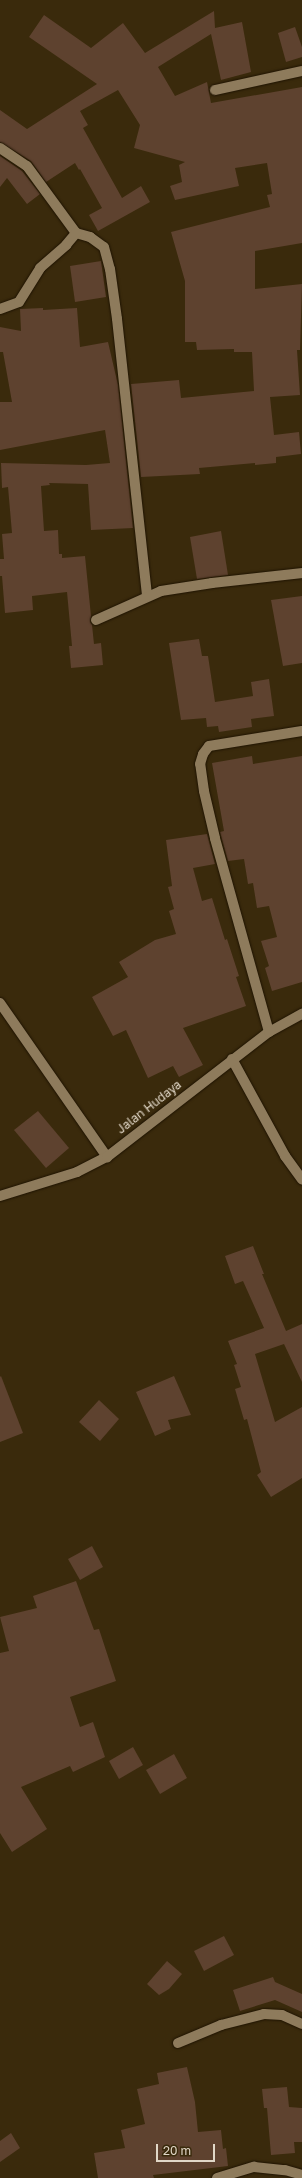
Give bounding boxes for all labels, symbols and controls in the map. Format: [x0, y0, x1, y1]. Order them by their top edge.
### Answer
street label: Jalan Hudaya [114, 1077, 184, 1137]
scale bar [158, 2136, 217, 2162]
text: 20 m [163, 2143, 191, 2158]

